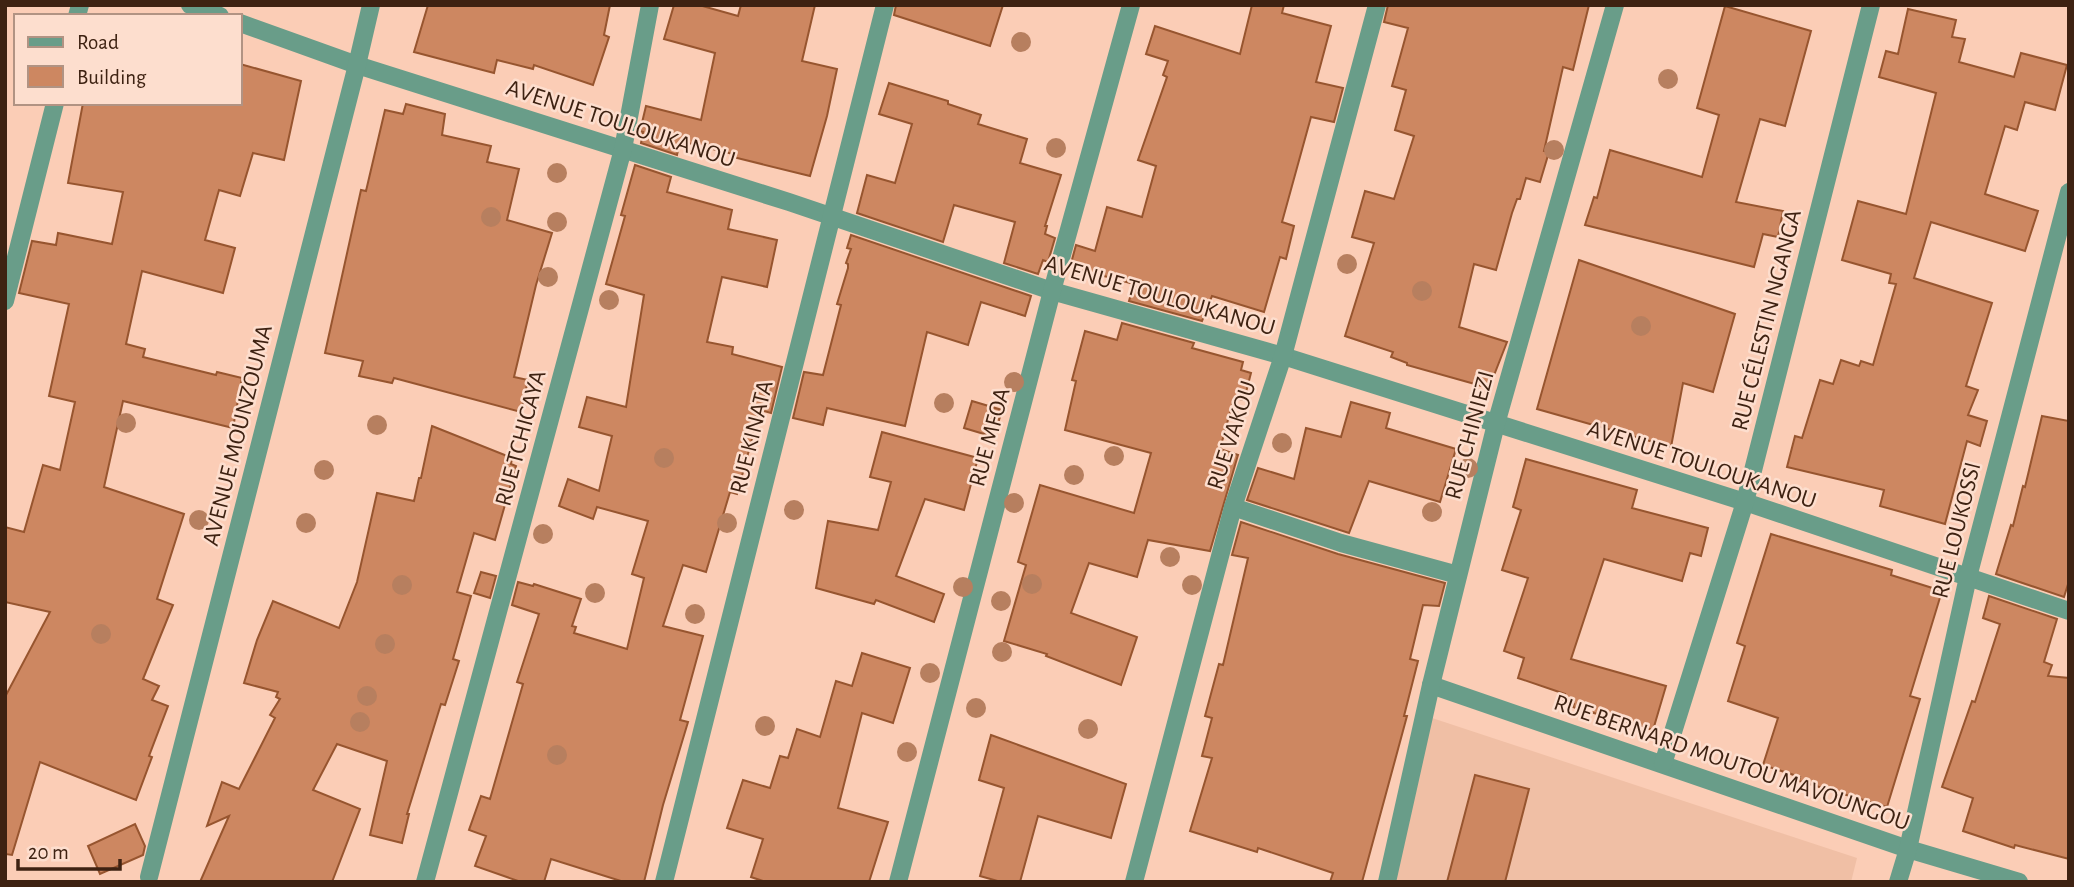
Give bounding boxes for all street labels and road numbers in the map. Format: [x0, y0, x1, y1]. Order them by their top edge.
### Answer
street label: AVENUE TOULOUKANOU [503, 76, 738, 172]
street label: RUE CÉLESTIN NGANGA [1726, 207, 1806, 433]
street label: AVENUE TOULOUKANOU [1042, 251, 1278, 340]
street label: AVENUE MOUNZOUMA [199, 322, 277, 548]
street label: RUE TCHICAYA [491, 368, 551, 509]
street label: RUE CHINIEZI [1441, 368, 1499, 502]
street label: RUE KINATA [726, 378, 778, 497]
street label: RUE VAKOU [1203, 378, 1261, 493]
street label: RUE MFOA [965, 385, 1015, 489]
street label: AVENUE TOULOUKANOU [1584, 417, 1819, 513]
street label: RUE LOUKOSSI [1928, 460, 1986, 601]
street label: RUE BERNARD MOUTOU MAVOUNGOU [1551, 691, 1913, 835]

